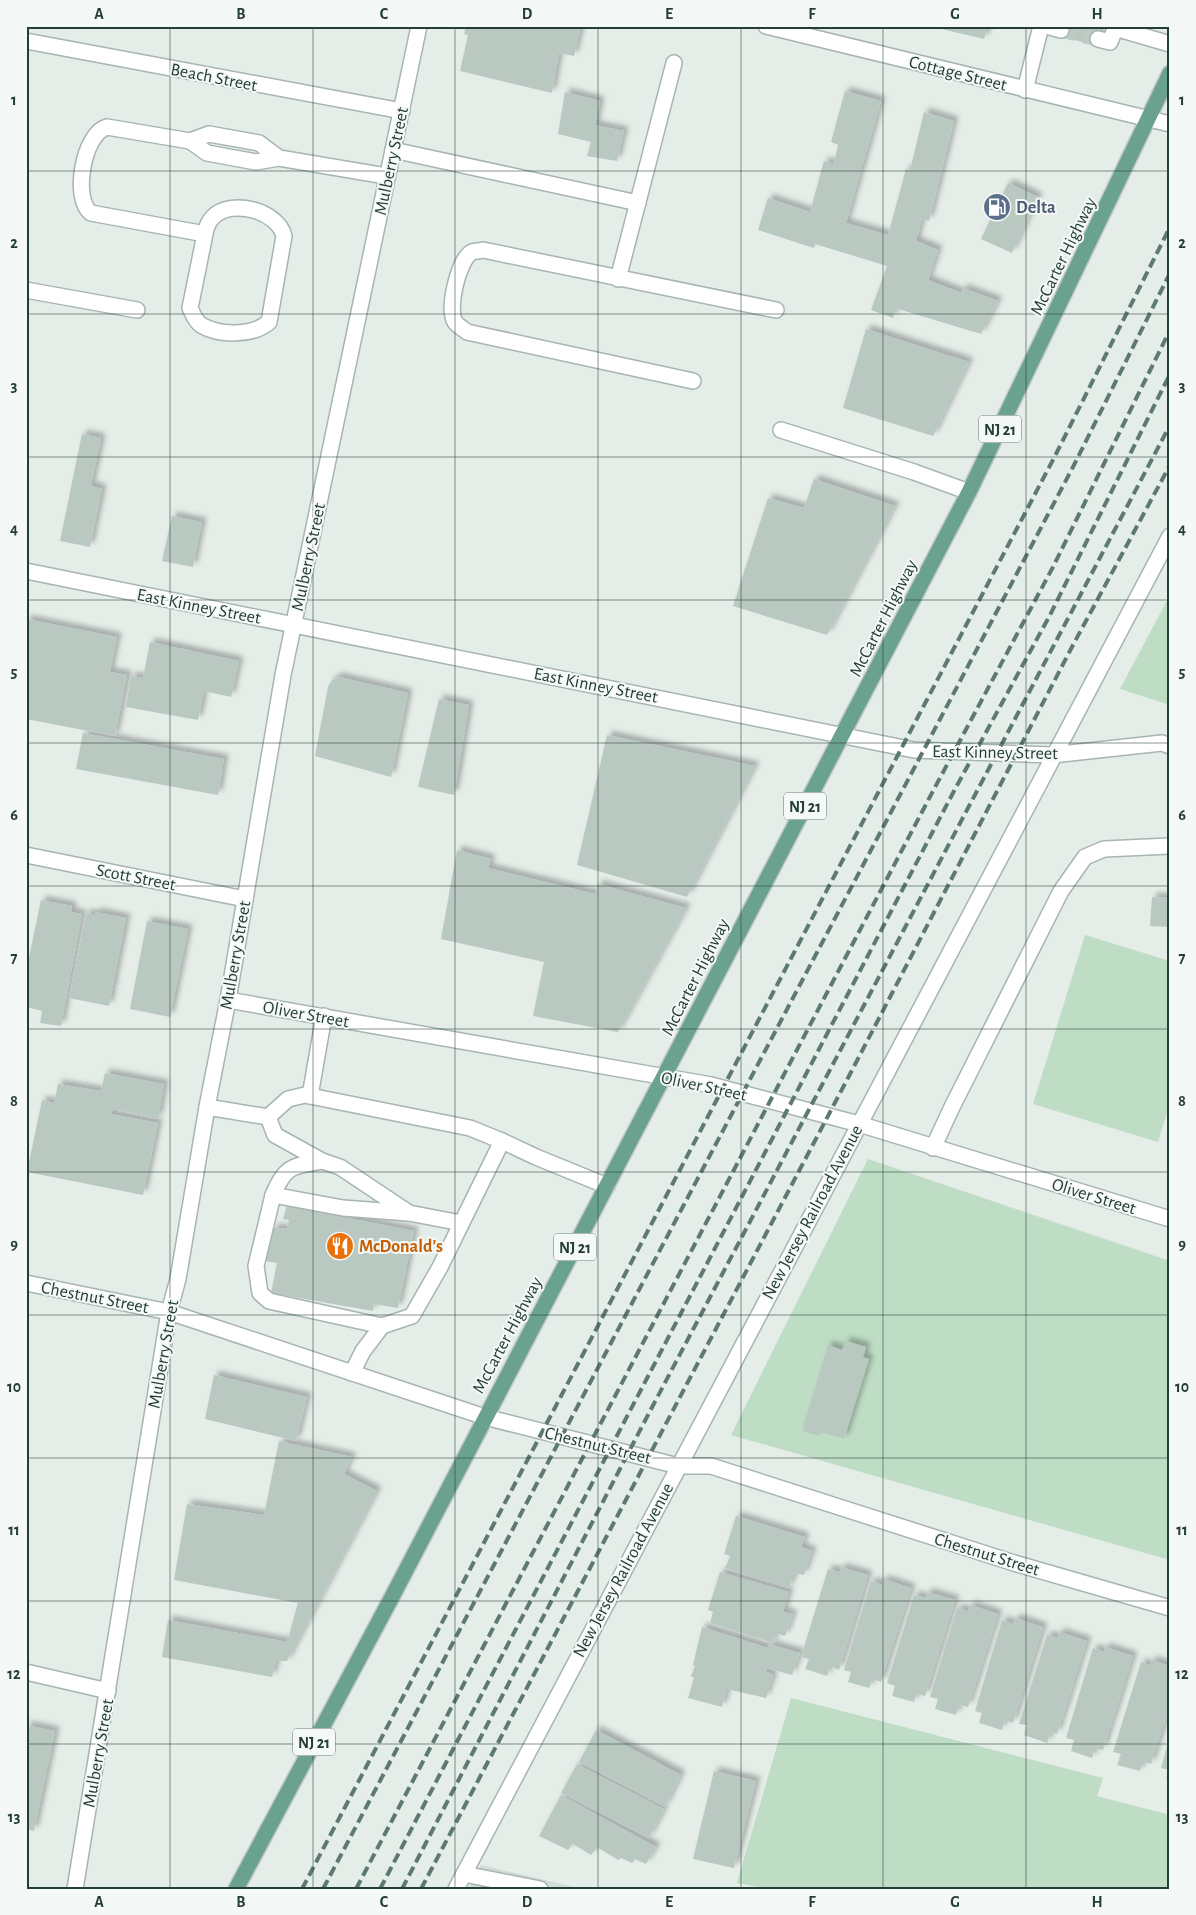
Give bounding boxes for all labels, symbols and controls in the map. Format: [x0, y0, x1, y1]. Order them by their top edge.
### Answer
text: A [94, 6, 104, 22]
text: B [236, 6, 246, 22]
text: C [380, 6, 389, 22]
text: D [522, 6, 533, 22]
text: E [665, 6, 673, 22]
text: F [808, 6, 816, 22]
text: G [950, 6, 960, 22]
text: H [1091, 6, 1103, 22]
street label: Cottage Street [907, 53, 1009, 95]
street label: Beach Street [169, 61, 259, 95]
text: 1 [11, 92, 17, 108]
text: 1 [1179, 92, 1185, 108]
street label: Mulberry Street [372, 105, 412, 217]
fuel station icon: Delta [982, 192, 1012, 222]
street label: McCarter Highway [1028, 194, 1100, 318]
place label: Delta [1016, 199, 1056, 217]
text: 2 [10, 235, 18, 251]
text: 2 [1178, 235, 1186, 251]
text: 3 [11, 378, 18, 394]
text: 3 [1179, 378, 1186, 394]
road number: NJ 21 [979, 416, 1021, 442]
street label: Mulberry Street [289, 501, 329, 613]
text: 4 [10, 521, 18, 537]
text: 4 [1178, 521, 1186, 537]
street label: McCarter Highway [847, 557, 921, 680]
street label: East Kinney Street [135, 586, 263, 628]
text: 5 [11, 664, 18, 680]
text: 5 [1179, 664, 1186, 680]
street label: East Kinney Street [532, 665, 660, 707]
street label: East Kinney Street [932, 743, 1058, 763]
road number: NJ 21 [784, 792, 826, 819]
text: 6 [10, 807, 18, 823]
text: 6 [1178, 807, 1186, 823]
street label: Scott Street [94, 861, 177, 895]
street label: Mulberry Street [218, 899, 254, 1011]
street label: McCarter Highway [659, 916, 733, 1039]
text: 7 [11, 950, 18, 966]
text: 7 [1179, 950, 1186, 966]
street label: Oliver Street [261, 999, 350, 1031]
street label: Oliver Street [659, 1069, 748, 1105]
text: 8 [10, 1093, 18, 1109]
text: 8 [1178, 1093, 1186, 1109]
street label: New Jersey Railroad Avenue [759, 1122, 867, 1303]
street label: Oliver Street [1049, 1176, 1138, 1218]
restaurant icon: McDonald's [325, 1231, 355, 1261]
road number: NJ 21 [554, 1234, 596, 1260]
text: 9 [10, 1236, 18, 1252]
text: 9 [1178, 1236, 1186, 1252]
place label: McDonald's [359, 1238, 443, 1256]
street label: McCarter Highway [470, 1274, 546, 1397]
street label: Chestnut Street [40, 1279, 150, 1317]
street label: Mulberry Street [146, 1298, 182, 1410]
text: 10 [7, 1379, 21, 1395]
text: 10 [1175, 1379, 1189, 1395]
street label: Chestnut Street [543, 1424, 653, 1468]
street label: New Jersey Railroad Avenue [570, 1480, 678, 1661]
text: 11 [8, 1522, 20, 1538]
text: 11 [1176, 1522, 1188, 1538]
street label: Chestnut Street [932, 1530, 1042, 1580]
text: 12 [7, 1666, 21, 1682]
text: 12 [1175, 1666, 1189, 1682]
street label: Mulberry Street [81, 1697, 117, 1809]
road number: NJ 21 [293, 1728, 335, 1755]
text: 13 [8, 1809, 20, 1825]
text: 13 [1176, 1809, 1188, 1825]
text: A [94, 1894, 104, 1910]
text: B [236, 1894, 246, 1910]
text: C [380, 1894, 389, 1910]
text: D [522, 1894, 533, 1910]
text: E [665, 1894, 673, 1910]
text: F [808, 1894, 816, 1910]
text: G [950, 1894, 960, 1910]
text: H [1091, 1894, 1103, 1910]

